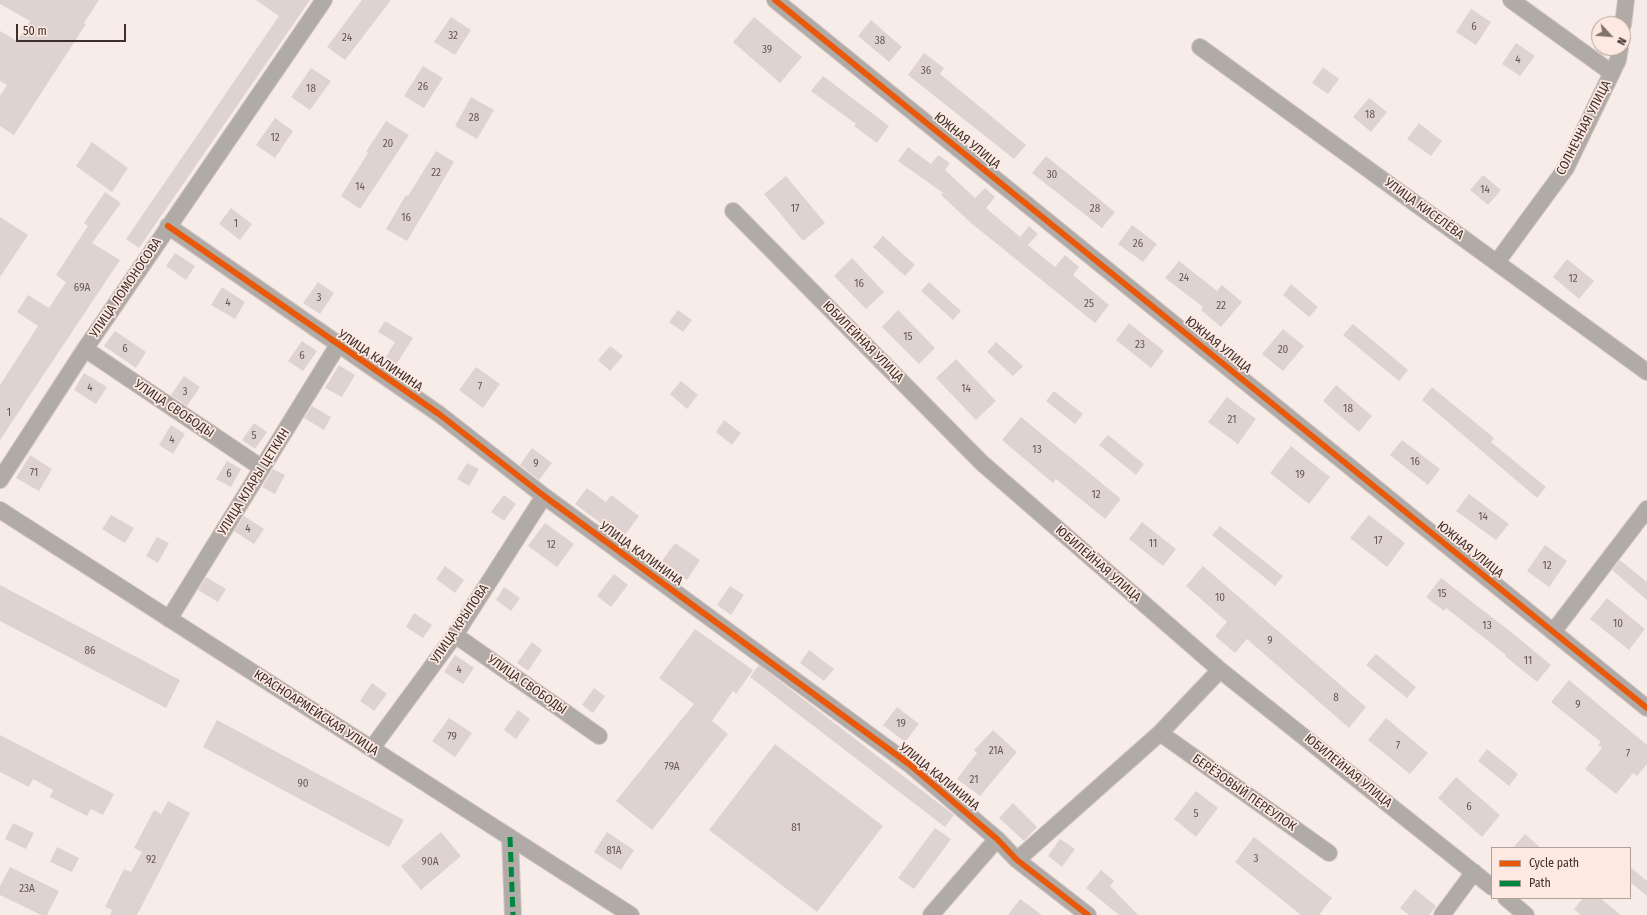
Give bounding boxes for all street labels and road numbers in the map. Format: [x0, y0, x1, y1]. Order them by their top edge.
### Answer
street label: СОЛНЕЧНАЯ УЛИЦА [1553, 78, 1615, 178]
street label: ЮЖНАЯ УЛИЦА [931, 109, 1003, 173]
street label: УЛИЦА КИСЕЛЁВА [1381, 175, 1467, 243]
street label: УЛИЦА ЛОМОНОСОВА [87, 235, 165, 341]
street label: ЮБИЛЕЙНАЯ УЛИЦА [819, 298, 907, 386]
street label: ЮЖНАЯ УЛИЦА [1182, 313, 1254, 377]
street label: УЛИЦА КАЛИНИНА [335, 327, 425, 395]
street label: УЛИЦА СВОБОДЫ [131, 377, 217, 441]
street label: УЛИЦА КЛАРЫ ЦЕТКИН [215, 426, 293, 538]
street label: ЮЖНАЯ УЛИЦА [1434, 518, 1506, 582]
street label: УЛИЦА КАЛИНИНА [596, 519, 686, 589]
street label: ЮБИЛЕЙНАЯ УЛИЦА [1052, 523, 1144, 605]
street label: УЛИЦА КРЫЛОВА [428, 581, 492, 667]
street label: УЛИЦА СВОБОДЫ [484, 652, 570, 718]
street label: КРАСНОАРМЕЙСКАЯ УЛИЦА [251, 667, 381, 759]
street label: ЮБИЛЕЙНАЯ УЛИЦА [1301, 731, 1395, 811]
street label: УЛИЦА КАЛИНИНА [896, 740, 982, 814]
street label: БЕРЁЗОВЫЙ ПЕРЕУЛОК [1189, 751, 1299, 835]

